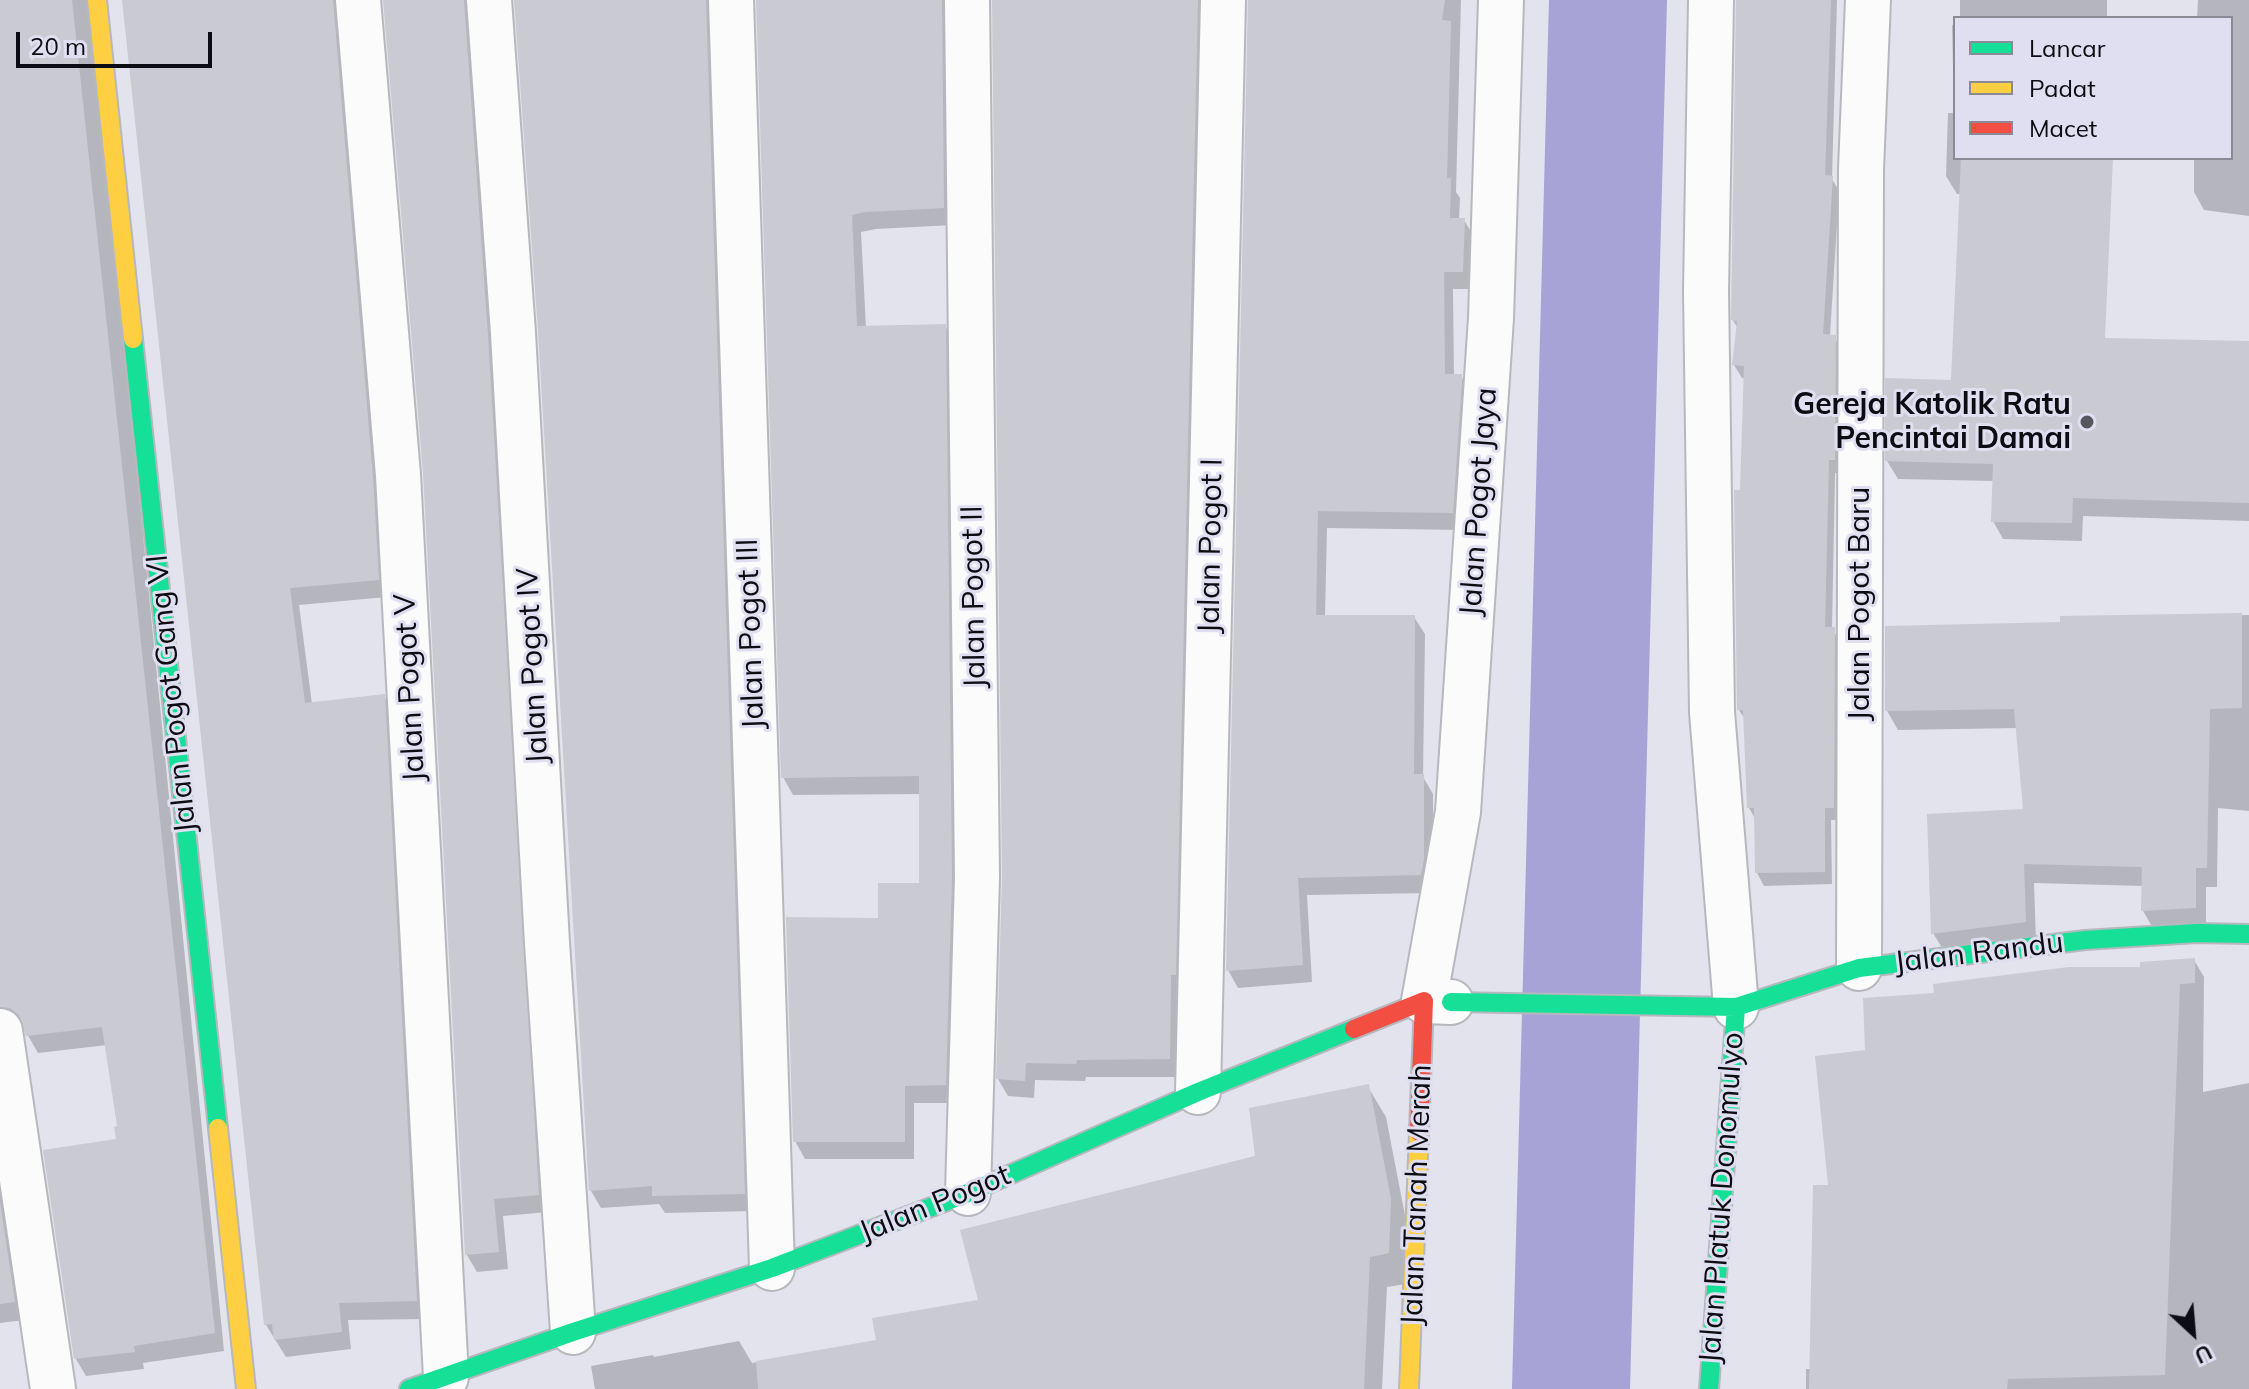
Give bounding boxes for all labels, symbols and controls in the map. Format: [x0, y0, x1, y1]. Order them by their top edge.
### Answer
scale bar [20, 16, 216, 66]
legend [1953, 16, 2233, 160]
text: 20 m [30, 31, 86, 61]
text: Lancar [2029, 33, 2105, 63]
text: Padat [2029, 73, 2096, 103]
text: Macet [2029, 113, 2097, 143]
street label: Jalan Pogot Jaya [1453, 386, 1505, 618]
place label: Gereja Katolik Ratu Pencintai Damai [1793, 387, 2071, 458]
marker: Gereja Katolik Ratu Pencintai Damai [2078, 413, 2096, 431]
street label: Jalan Pogot I [1191, 458, 1231, 634]
street label: Jalan Pogot Baru [1842, 487, 1878, 721]
street label: Jalan Pogot II [954, 505, 994, 689]
street label: Jalan Pogot III [730, 538, 772, 730]
street label: Jalan Pogot Gang VI [139, 553, 205, 835]
street label: Jalan Pogot IV [510, 567, 556, 765]
street label: Jalan Pogot V [387, 593, 433, 783]
street label: Jalan Randu [1892, 925, 2066, 981]
street label: Jalan Platuk Donomulyo [1692, 1031, 1752, 1365]
street label: Jalan Tanah Merah [1394, 1064, 1440, 1326]
street label: Jalan Pogot [854, 1157, 1016, 1251]
north arrow [2153, 1293, 2233, 1373]
text: U [2190, 1338, 2217, 1371]

